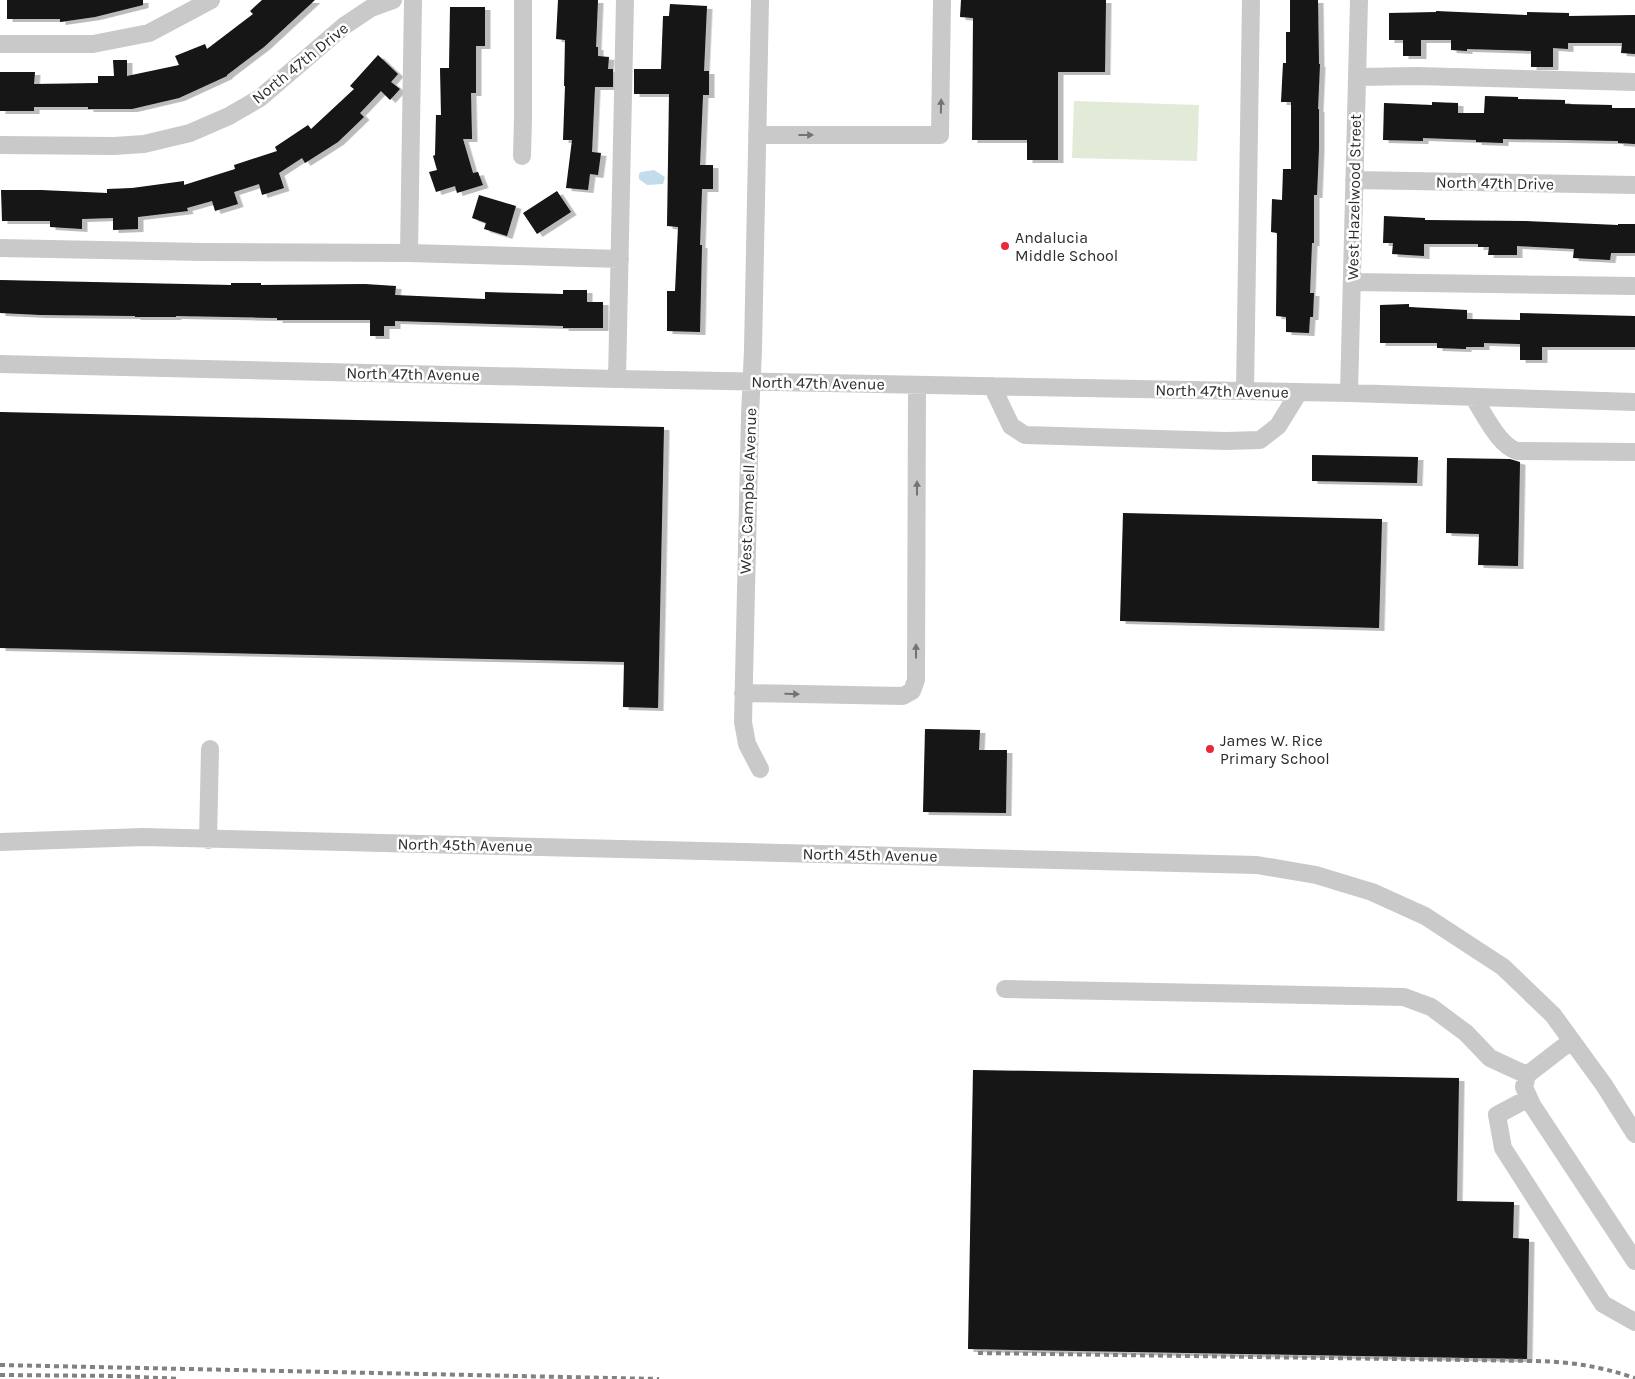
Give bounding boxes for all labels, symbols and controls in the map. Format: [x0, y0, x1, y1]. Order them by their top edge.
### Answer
street label: North 47th Drive [248, 18, 352, 108]
one-way arrow [937, 98, 945, 114]
street label: West Hazelwood Street [1343, 114, 1365, 280]
one-way arrow [798, 131, 814, 139]
street label: North 47th Drive [1436, 172, 1554, 194]
place label: Andalucia Middle School [1015, 228, 1118, 265]
marker: Andalucia Middle School [999, 240, 1011, 252]
street label: North 47th Avenue [346, 363, 480, 385]
street label: North 47th Avenue [751, 372, 885, 394]
street label: North 47th Avenue [1155, 380, 1289, 402]
street label: West Campbell Avenue [736, 408, 760, 574]
one-way arrow [913, 480, 921, 496]
one-way arrow [912, 642, 920, 658]
one-way arrow [784, 690, 800, 698]
place label: James W. Rice Primary School [1220, 731, 1330, 768]
marker: James W. Rice Primary School [1204, 743, 1216, 755]
street label: North 45th Avenue [397, 834, 533, 856]
street label: North 45th Avenue [802, 844, 938, 866]

